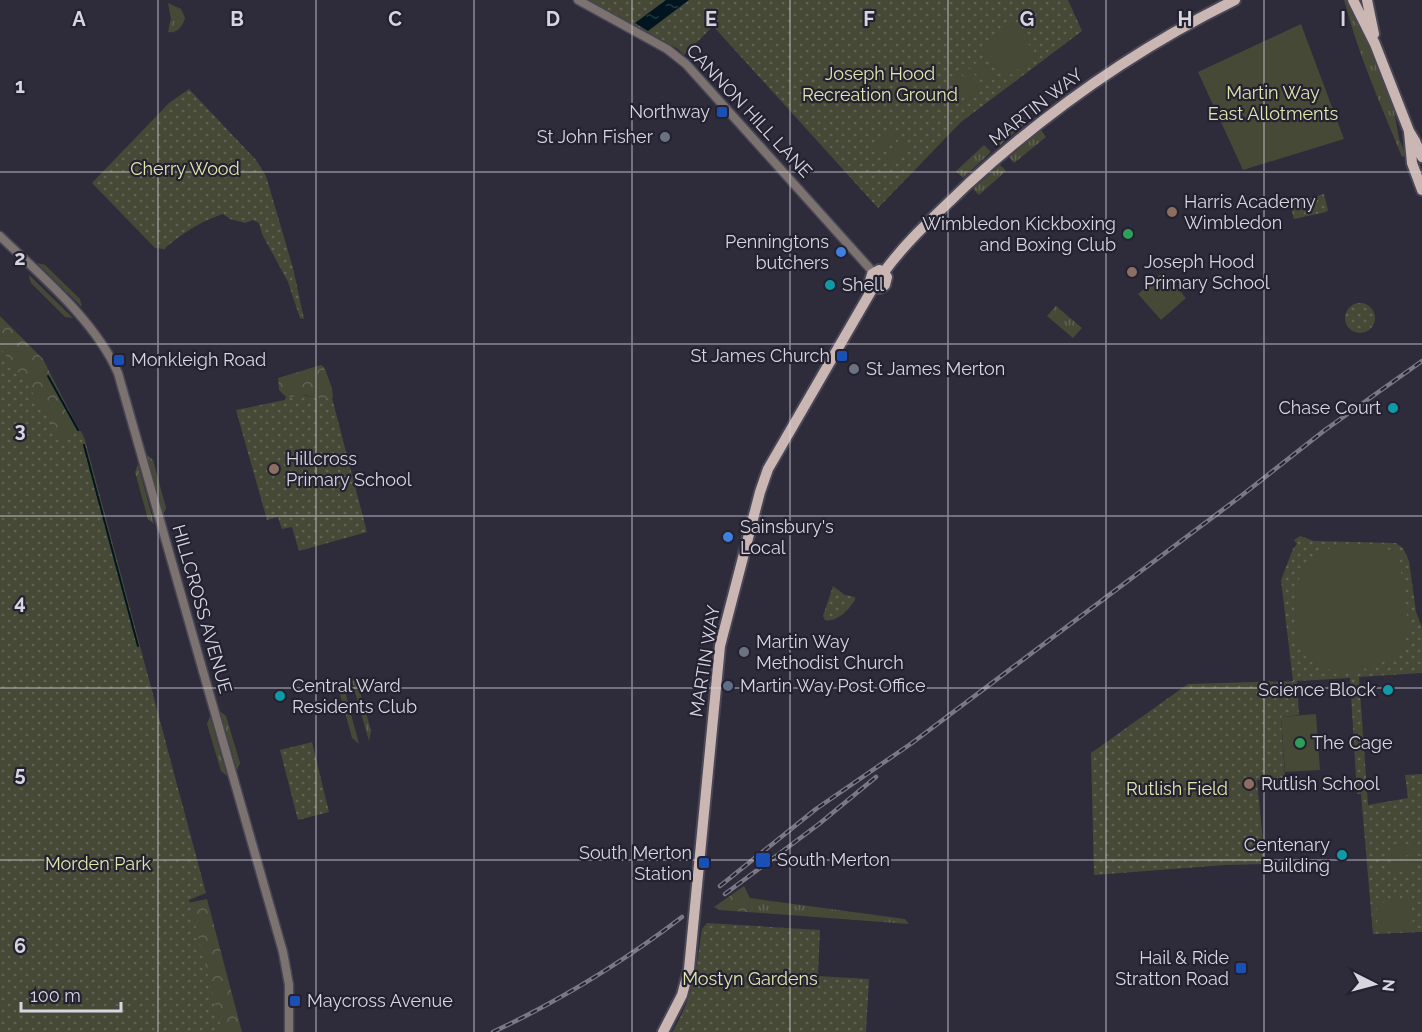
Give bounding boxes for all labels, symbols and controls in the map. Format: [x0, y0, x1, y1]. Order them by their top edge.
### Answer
text: A [72, 7, 86, 31]
text: B [230, 7, 244, 31]
text: C [388, 7, 402, 31]
text: D [546, 7, 560, 31]
text: E [705, 7, 717, 31]
text: F [863, 7, 875, 31]
text: G [1020, 7, 1034, 31]
text: H [1178, 7, 1192, 31]
text: I [1340, 7, 1346, 31]
street label: CANNON HILL LANE [682, 40, 817, 182]
park label: Joseph Hood Recreation Ground [802, 63, 958, 105]
street label: MARTIN WAY [985, 63, 1087, 150]
text: 1 [15, 74, 25, 98]
park label: Martin Way East Allotments [1208, 82, 1338, 124]
place label: Northway [629, 101, 710, 122]
marker: Northway [715, 105, 729, 119]
place label: St John Fisher [537, 126, 654, 147]
marker: St John Fisher [658, 130, 672, 144]
park label: Cherry Wood [130, 158, 240, 179]
place label: Harris Academy Wimbledon [1184, 191, 1316, 233]
marker: Harris Academy Wimbledon [1165, 205, 1179, 219]
place label: Wimbledon Kickboxing and Boxing Club [922, 213, 1116, 255]
marker: Wimbledon Kickboxing and Boxing Club [1121, 227, 1135, 241]
place label: Penningtons butchers [725, 231, 829, 273]
marker: Penningtons butchers [834, 245, 848, 259]
text: 2 [14, 246, 26, 270]
place label: Joseph Hood Primary School [1144, 251, 1270, 293]
marker: Joseph Hood Primary School [1125, 265, 1139, 279]
place label: Shell [842, 274, 884, 295]
marker: Shell [823, 278, 837, 292]
place label: St James Church [690, 345, 830, 366]
place label: Monkleigh Road [131, 349, 266, 370]
marker: St James Church [835, 349, 849, 363]
marker: Monkleigh Road [112, 353, 126, 367]
place label: St James Merton [866, 358, 1005, 379]
marker: St James Merton [847, 362, 861, 376]
place label: Chase Court [1278, 397, 1381, 418]
marker: Chase Court [1386, 401, 1400, 415]
text: 3 [14, 418, 26, 442]
place label: Hillcross Primary School [286, 448, 412, 490]
marker: Hillcross Primary School [267, 462, 281, 476]
place label: Sainsbury's Local [740, 516, 834, 558]
street label: HILLCROSS AVENUE [168, 522, 237, 696]
marker: Sainsbury's Local [721, 530, 735, 544]
text: 4 [14, 590, 26, 614]
street label: MARTIN WAY [685, 603, 724, 718]
place label: Martin Way Methodist Church [756, 631, 904, 673]
marker: Martin Way Methodist Church [737, 645, 751, 659]
place label: Central Ward Residents Club [292, 675, 417, 717]
place label: Martin Way Post Office [740, 675, 926, 696]
marker: Martin Way Post Office [721, 679, 735, 693]
place label: Science Block [1258, 679, 1376, 700]
marker: Science Block [1381, 683, 1395, 697]
marker: Central Ward Residents Club [273, 689, 287, 703]
place label: The Cage [1312, 732, 1393, 753]
marker: The Cage [1293, 736, 1307, 750]
text: 5 [14, 762, 26, 786]
place label: Rutlish School [1261, 773, 1380, 794]
marker: Rutlish School [1242, 777, 1256, 791]
park label: Rutlish Field [1126, 778, 1228, 799]
place label: Centenary Building [1244, 834, 1330, 876]
place label: South Merton Station [579, 842, 692, 884]
marker: Centenary Building [1335, 848, 1349, 862]
place label: South Merton [777, 849, 890, 870]
marker: South Merton [754, 851, 772, 869]
park label: Morden Park [45, 853, 151, 874]
marker: South Merton Station [697, 856, 711, 870]
text: 6 [14, 934, 26, 958]
place label: Hail & Ride Stratton Road [1115, 947, 1229, 989]
north arrow [1344, 954, 1404, 1014]
marker: Hail & Ride Stratton Road [1234, 961, 1248, 975]
park label: Mostyn Gardens [682, 968, 818, 989]
scale bar [21, 975, 122, 1013]
text: N [1378, 978, 1399, 993]
text: 100 m [30, 985, 81, 1006]
place label: Maycross Avenue [307, 990, 453, 1011]
marker: Maycross Avenue [288, 994, 302, 1008]

